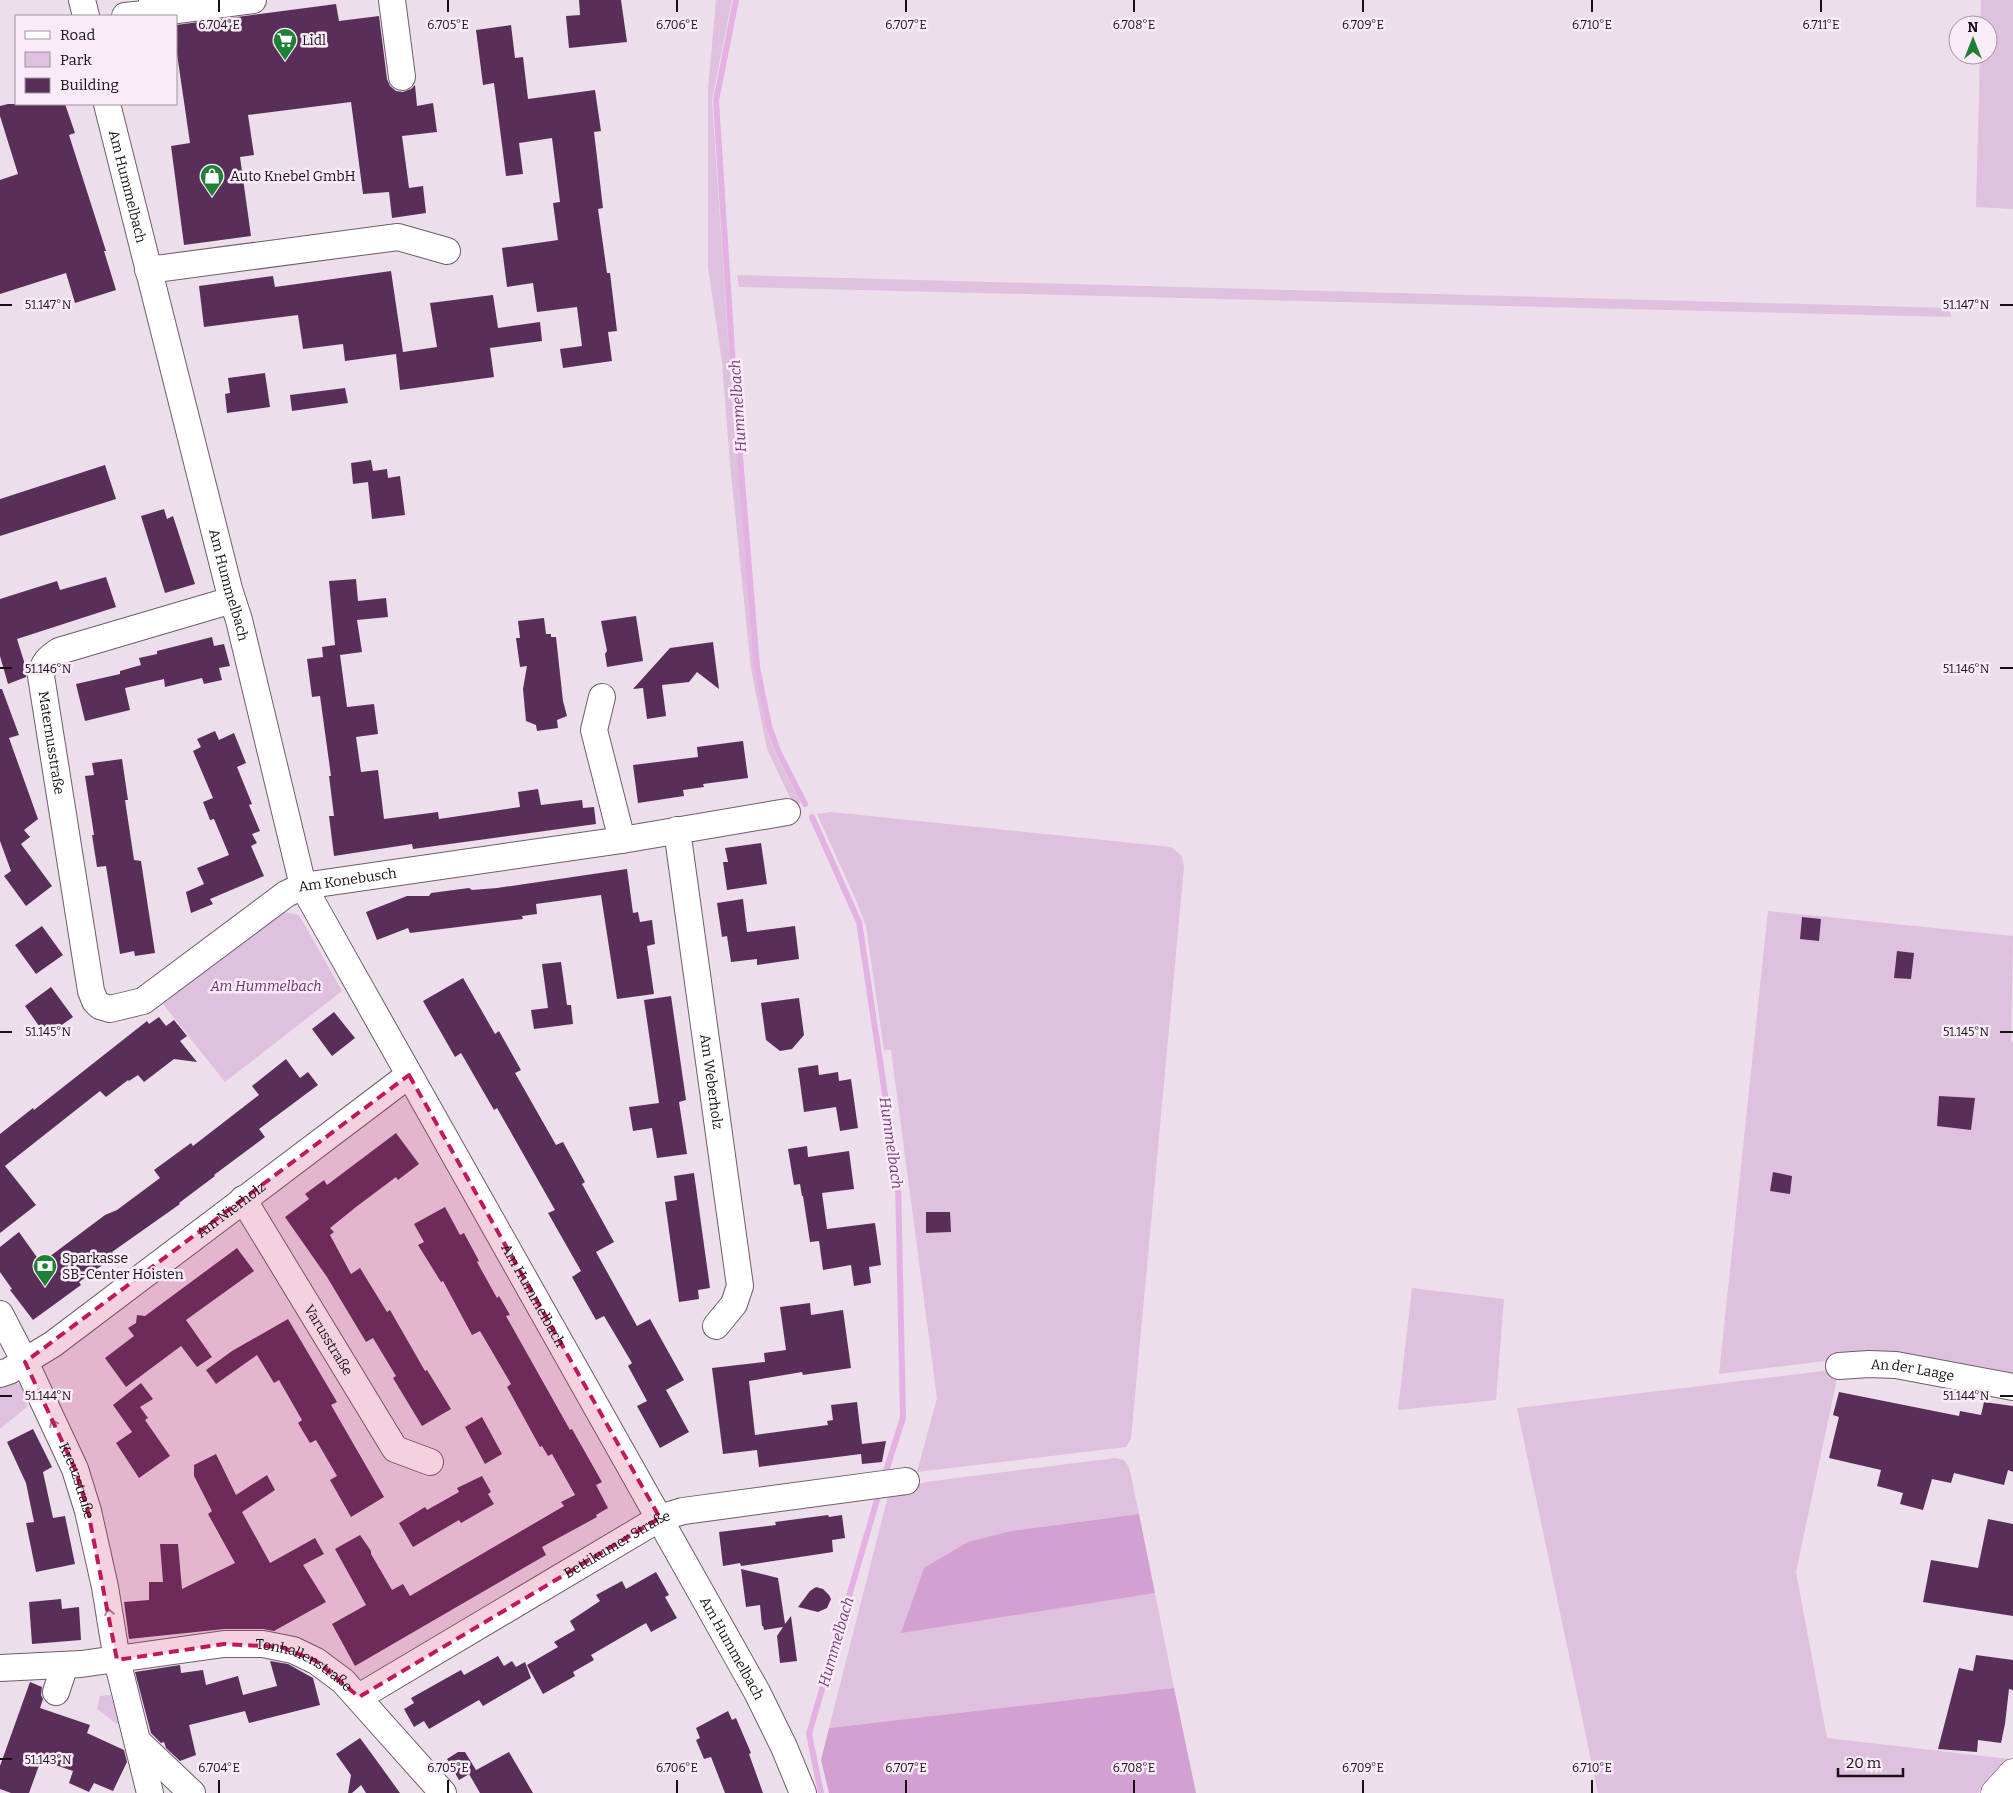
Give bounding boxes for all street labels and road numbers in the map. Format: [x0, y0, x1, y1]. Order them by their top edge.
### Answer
street label: Am Hummelbach [105, 128, 150, 245]
street label: Am Hummelbach [206, 527, 252, 643]
street label: Maternusstraße [35, 690, 68, 796]
street label: Am Konebusch [297, 864, 398, 895]
street label: Am Weberholz [697, 1033, 727, 1131]
street label: Am Nierholz [193, 1178, 269, 1241]
street label: Am Hummelbach [498, 1241, 569, 1350]
street label: Varusstraße [301, 1302, 357, 1378]
street label: An der Laage [1870, 1356, 1956, 1384]
street label: Kreuzstraße [55, 1440, 98, 1521]
street label: Bettikumer Straße [561, 1507, 672, 1582]
street label: Am Hummelbach [697, 1594, 768, 1703]
street label: Tonhallenstraße [256, 1636, 356, 1694]

